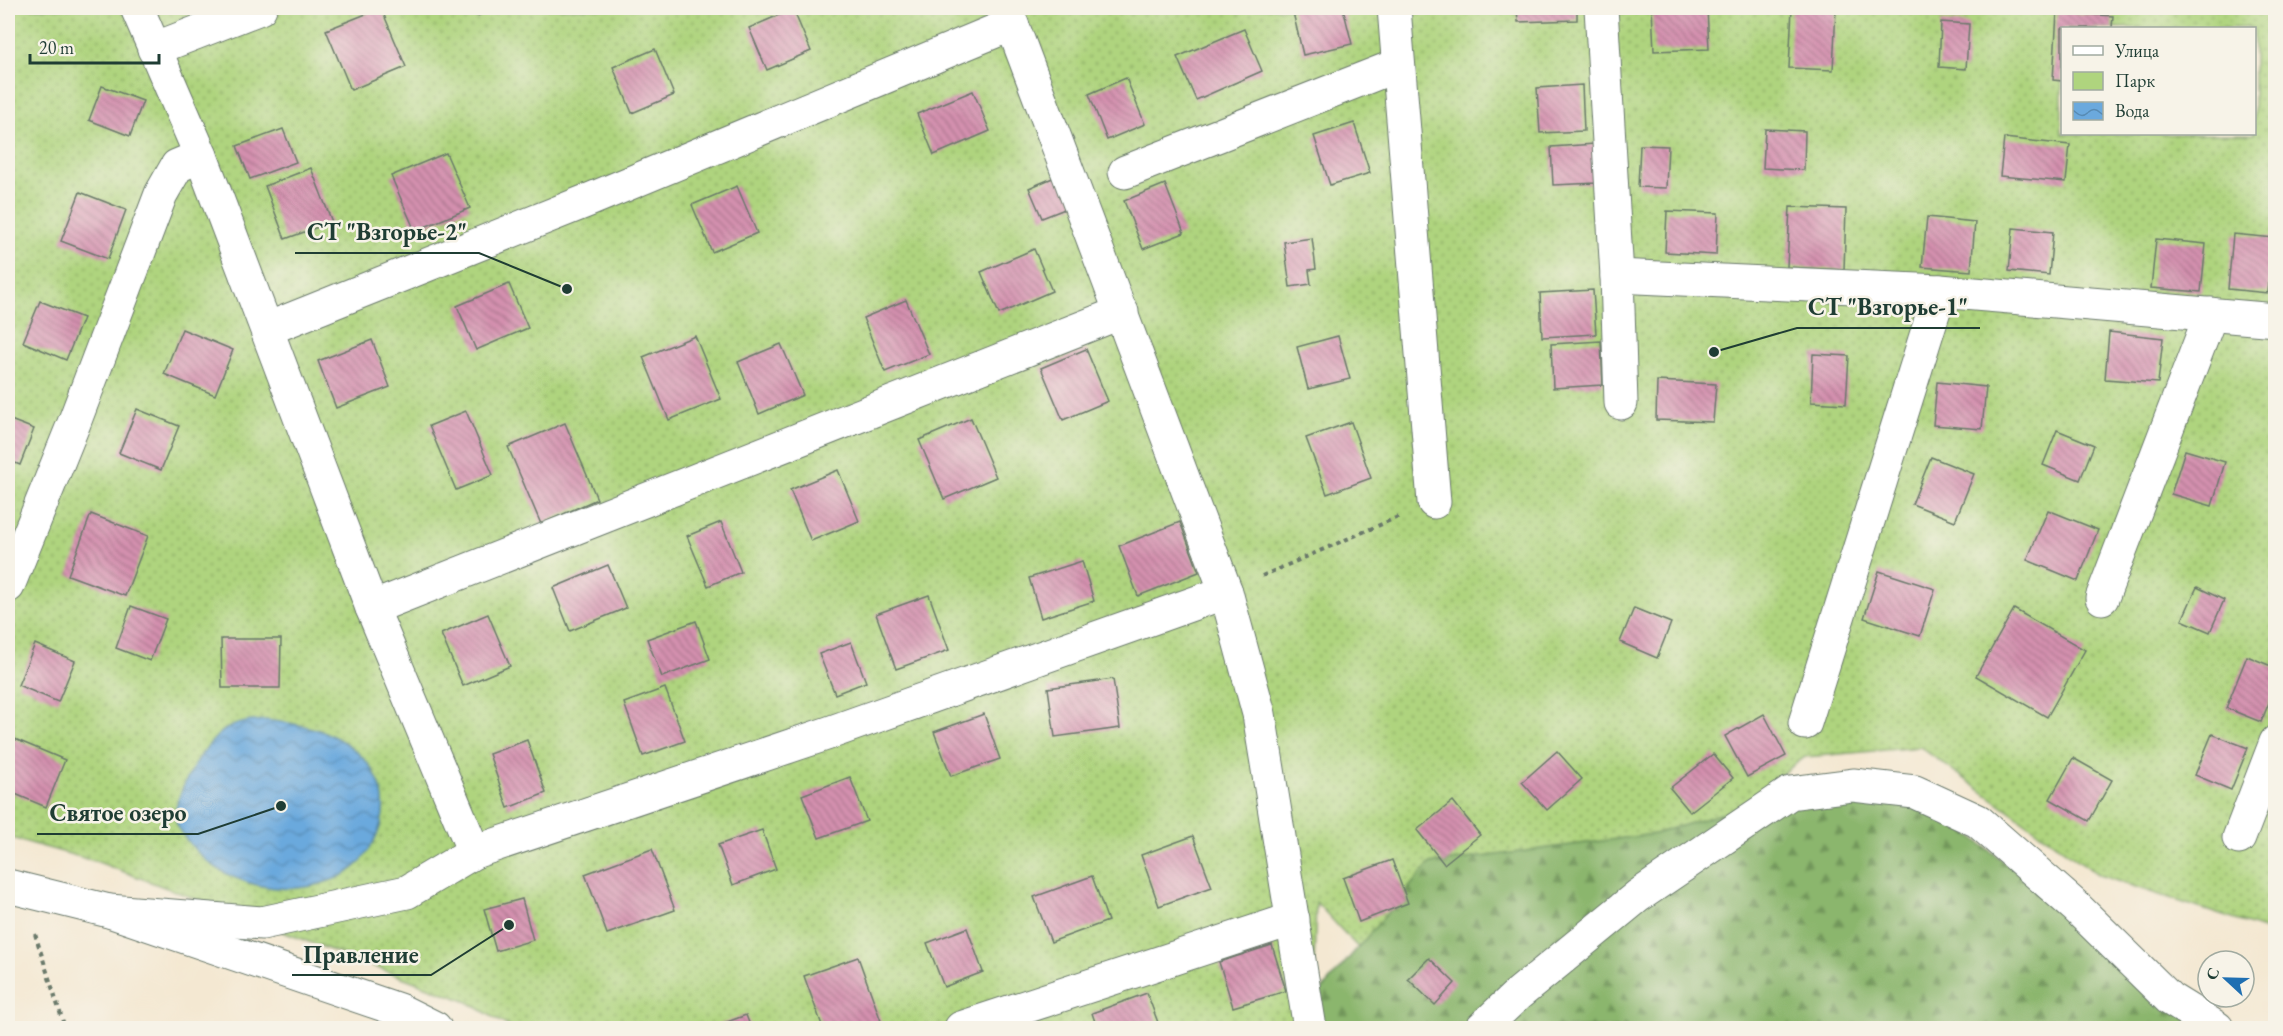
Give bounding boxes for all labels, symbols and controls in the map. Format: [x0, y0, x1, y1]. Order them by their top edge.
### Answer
scale bar [30, 27, 159, 65]
legend [2061, 27, 2256, 135]
text: 20 m [39, 36, 74, 59]
text: Улица [2114, 39, 2160, 62]
text: Парк [2115, 69, 2155, 92]
text: Вода [2115, 99, 2150, 122]
callout: СТ "Взгорье-2" [295, 211, 479, 253]
text: СТ "Взгорье-2" [307, 216, 467, 247]
callout: СТ "Взгорье-1" [1797, 286, 1980, 328]
text: СТ "Взгорье-1" [1808, 291, 1968, 322]
callout: Святое озеро [37, 792, 198, 834]
text: Святое озеро [49, 797, 187, 828]
callout: Правление [292, 933, 431, 975]
text: Правление [303, 939, 419, 970]
north arrow [2196, 949, 2256, 1009]
text: С [2201, 964, 2224, 983]

